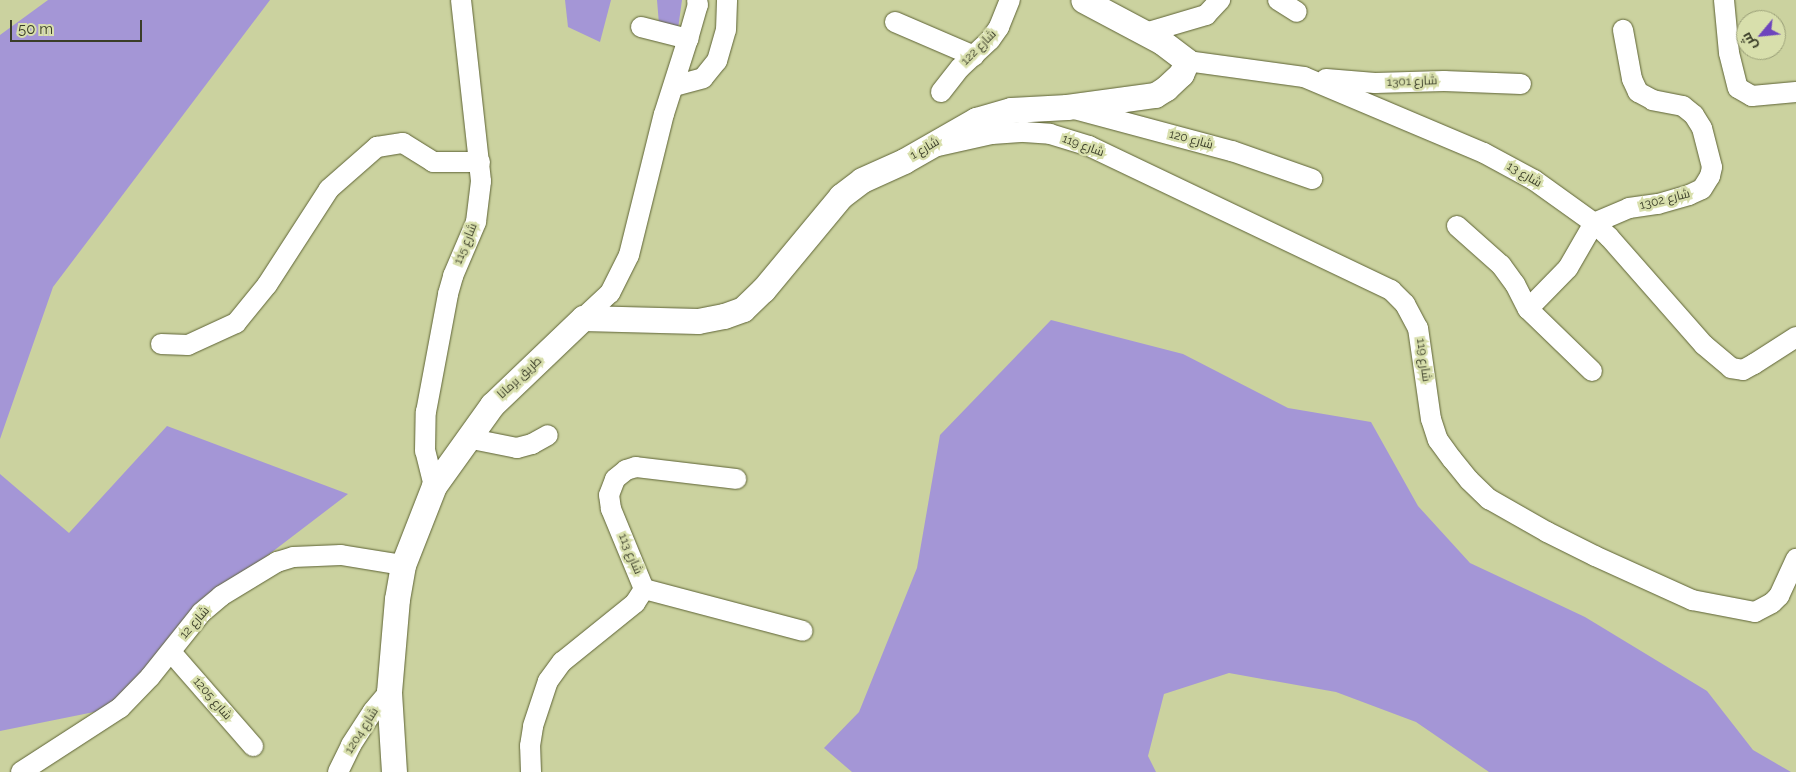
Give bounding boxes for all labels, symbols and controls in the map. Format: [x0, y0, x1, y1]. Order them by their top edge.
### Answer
scale bar [12, 10, 145, 42]
north arrow [1736, 10, 1786, 60]
text: 50 m [18, 20, 53, 38]
street label: شارع 122 [958, 27, 1000, 69]
text: ش [1737, 30, 1760, 53]
street label: شارع 1301 [1387, 74, 1437, 90]
street label: شارع 120 [1167, 127, 1215, 153]
street label: شارع 119 [1060, 132, 1106, 160]
street label: شارع 1 [908, 135, 942, 163]
street label: شارع 13 [1504, 159, 1544, 191]
street label: شارع 1302 [1638, 187, 1692, 213]
street label: شارع 115 [451, 221, 481, 267]
street label: شارع 119 [1413, 337, 1433, 383]
street label: طريق برمانا [495, 354, 545, 402]
street label: شارع 113 [615, 531, 645, 577]
street label: شارع 12 [177, 604, 213, 642]
street label: شارع 1205 [190, 675, 234, 723]
street label: شارع 1204 [342, 705, 382, 757]

